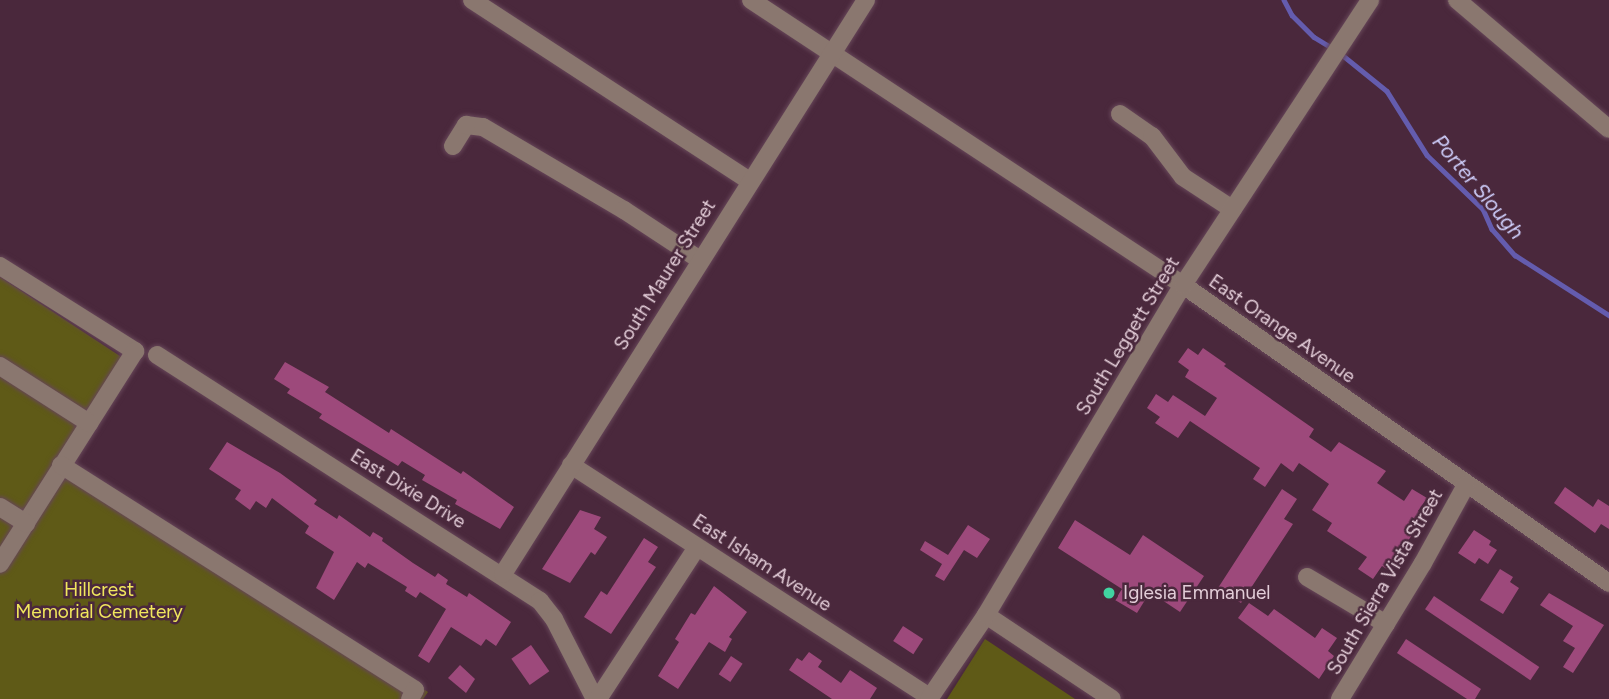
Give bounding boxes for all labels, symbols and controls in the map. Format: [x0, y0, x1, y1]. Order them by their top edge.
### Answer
water label: Porter Slough [1427, 130, 1529, 244]
street label: South Maurer Street [609, 196, 721, 354]
street label: South Leggett Street [1072, 253, 1184, 419]
street label: East Orange Avenue [1204, 270, 1360, 388]
street label: East Dixie Drive [346, 444, 470, 534]
street label: South Sierra Vista Street [1322, 485, 1448, 679]
street label: East Isham Avenue [688, 510, 836, 616]
park label: Hillcrest Memorial Cemetery [15, 579, 183, 623]
place label: Iglesia Emmanuel [1123, 582, 1271, 604]
marker: Iglesia Emmanuel [1101, 585, 1117, 601]

